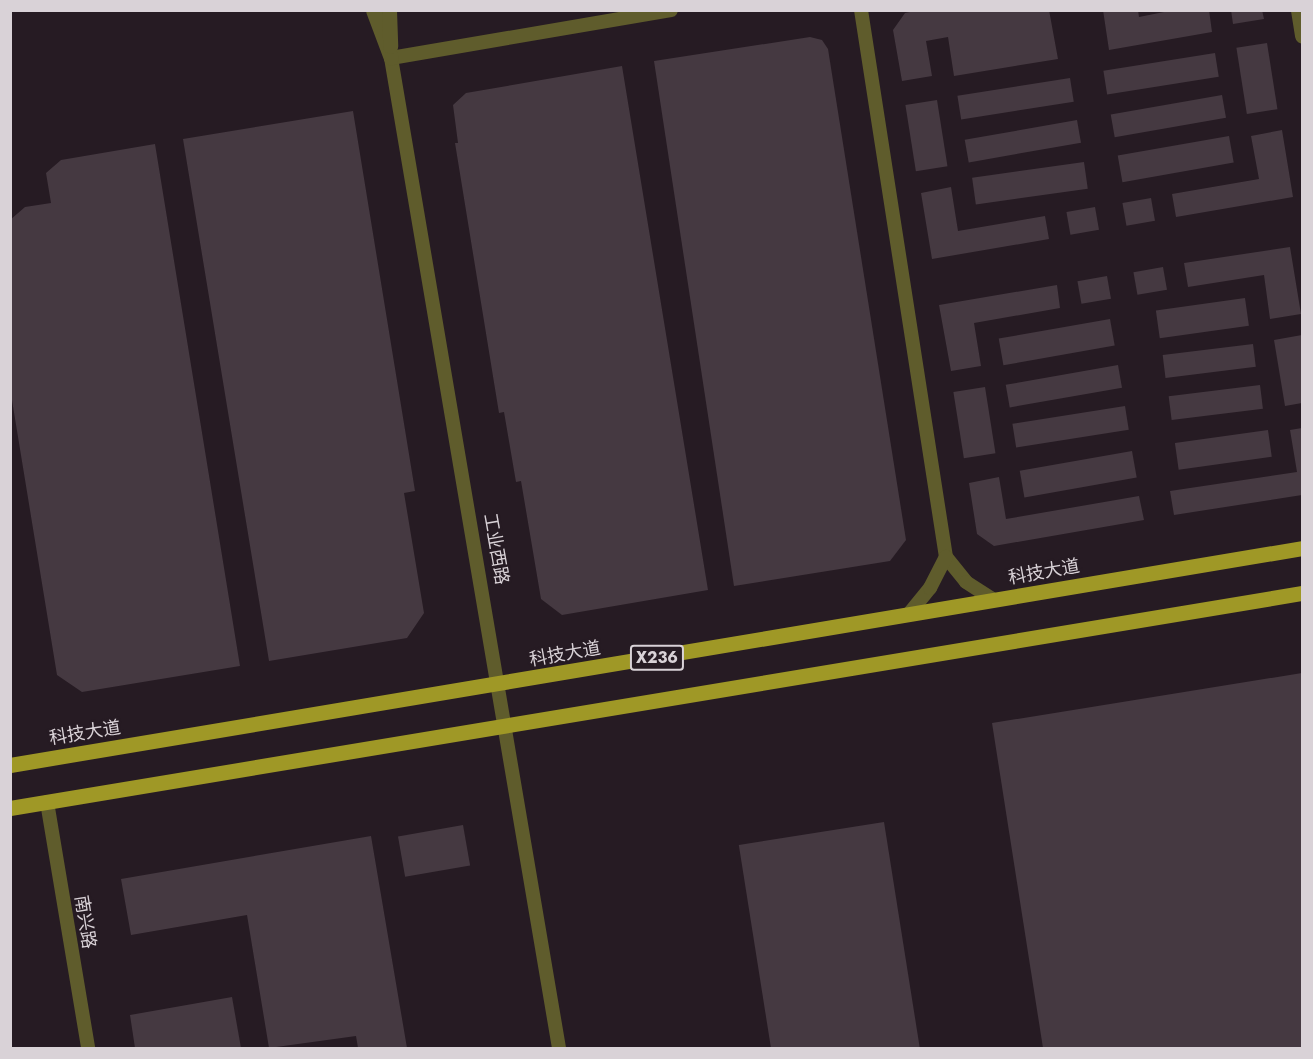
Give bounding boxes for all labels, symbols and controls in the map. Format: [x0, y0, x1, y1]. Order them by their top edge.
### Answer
street label: 工业西路 [479, 512, 513, 586]
street label: 科技大道 [1007, 555, 1081, 589]
street label: 科技大道 [528, 637, 602, 671]
road number: X236 [628, 645, 686, 671]
street label: 科技大道 [48, 717, 122, 749]
street label: 南兴路 [70, 894, 100, 950]

